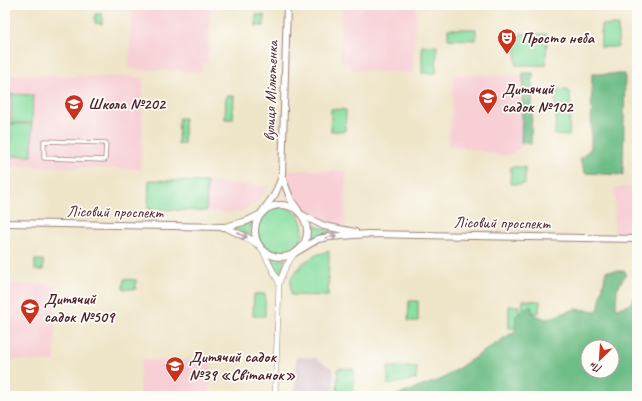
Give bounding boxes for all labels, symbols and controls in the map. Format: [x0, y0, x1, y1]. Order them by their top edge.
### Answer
theatre icon: Просто неба [496, 27, 518, 55]
place label: Просто неба [521, 28, 596, 48]
street label: вулиця Мілютенка [259, 39, 283, 142]
place label: Дитячий садок №102 [502, 79, 574, 117]
school or university icon: Дитячий садок №102 [477, 87, 499, 115]
school or university icon: Школа №202 [63, 93, 85, 121]
place label: Школа №202 [88, 94, 167, 114]
street label: Лісовий проспект [67, 201, 164, 223]
street label: Лісовий проспект [454, 212, 551, 234]
one-way arrow [236, 232, 248, 239]
one-way arrow [324, 233, 337, 241]
place label: Дитячий садок №509 [44, 289, 116, 327]
school or university icon: Дитячий садок №509 [19, 297, 41, 325]
north arrow [580, 339, 620, 379]
place label: Дитячий садок №39 «Світанок» [189, 347, 296, 385]
school or university icon: Дитячий садок №39 «Світанок» [164, 355, 186, 383]
text: Пн [587, 359, 604, 377]

